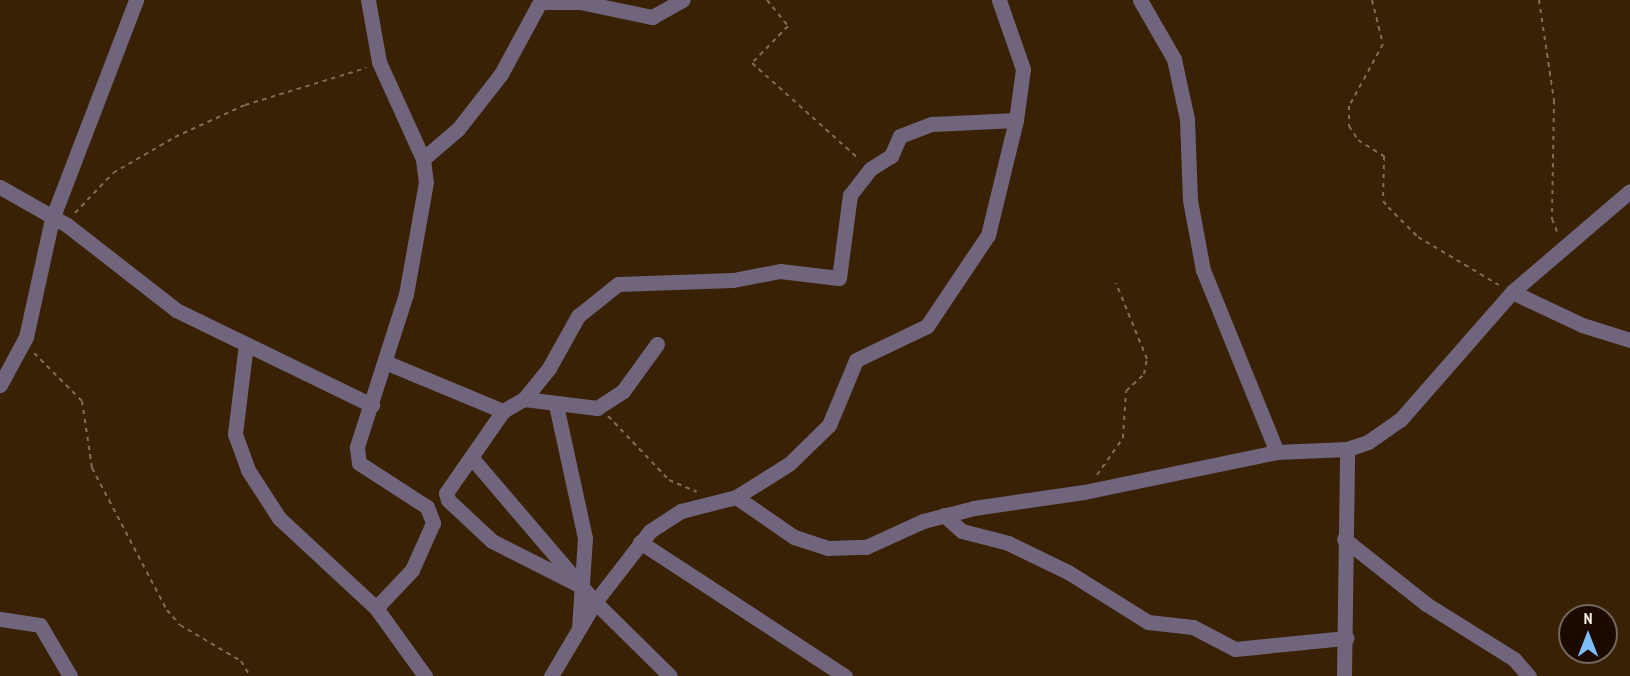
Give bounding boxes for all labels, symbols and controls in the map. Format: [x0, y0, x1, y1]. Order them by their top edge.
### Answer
north arrow [1558, 604, 1618, 664]
text: N [1584, 608, 1592, 628]

